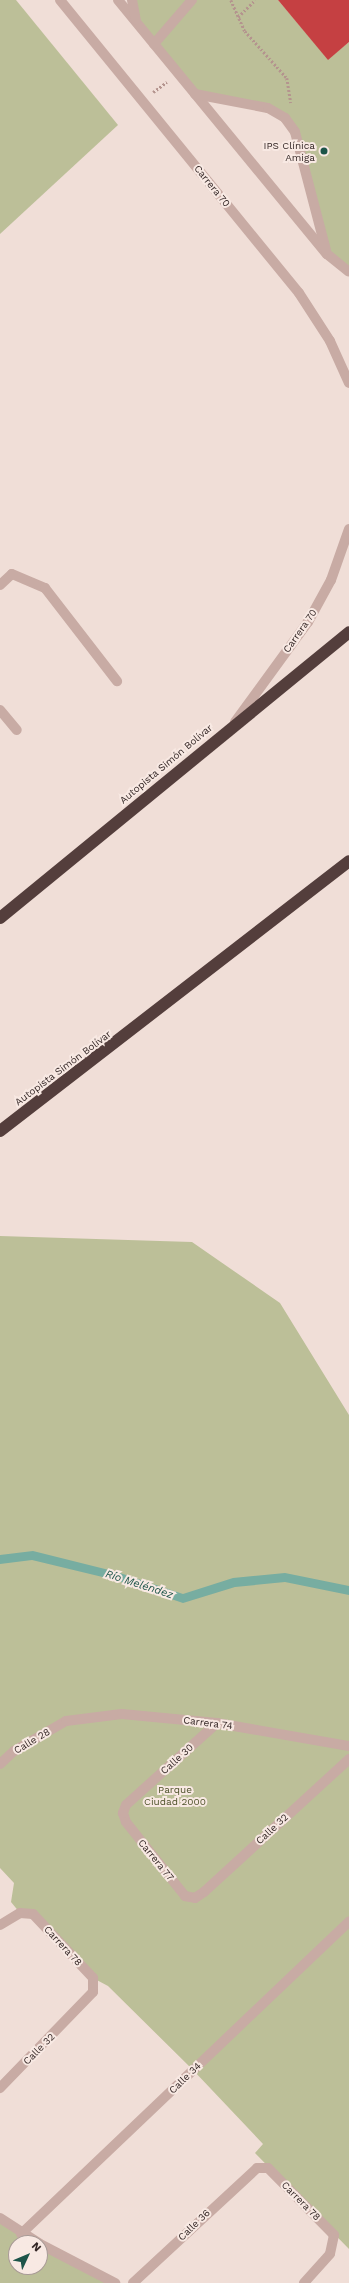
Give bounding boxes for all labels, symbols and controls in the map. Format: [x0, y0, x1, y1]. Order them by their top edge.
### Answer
place label: IPS Clínica Amiga [263, 139, 315, 162]
marker: IPS Clínica Amiga [318, 145, 330, 157]
street label: Carrera 70 [191, 162, 233, 210]
street label: Carrera 70 [280, 607, 320, 655]
street label: Autopista Simón Bolívar [117, 722, 215, 806]
street label: Autopista Simón Bolívar [12, 1028, 114, 1108]
water label: Río Meléndez [104, 1568, 174, 1602]
street label: Carrera 74 [182, 1714, 234, 1732]
street label: Calle 28 [12, 1726, 52, 1756]
street label: Calle 30 [158, 1741, 196, 1777]
park label: Parque Ciudad 2000 [144, 1783, 206, 1806]
street label: Calle 32 [253, 1811, 291, 1847]
street label: Carrera 77 [135, 1837, 177, 1883]
street label: Carrera 78 [41, 1923, 85, 1969]
street label: Calle 32 [21, 2031, 57, 2067]
street label: Calle 34 [167, 2060, 203, 2096]
street label: Carrera 78 [279, 2179, 323, 2223]
street label: Calle 36 [176, 2207, 212, 2243]
north arrow [8, 2235, 48, 2275]
text: N [29, 2240, 44, 2254]

